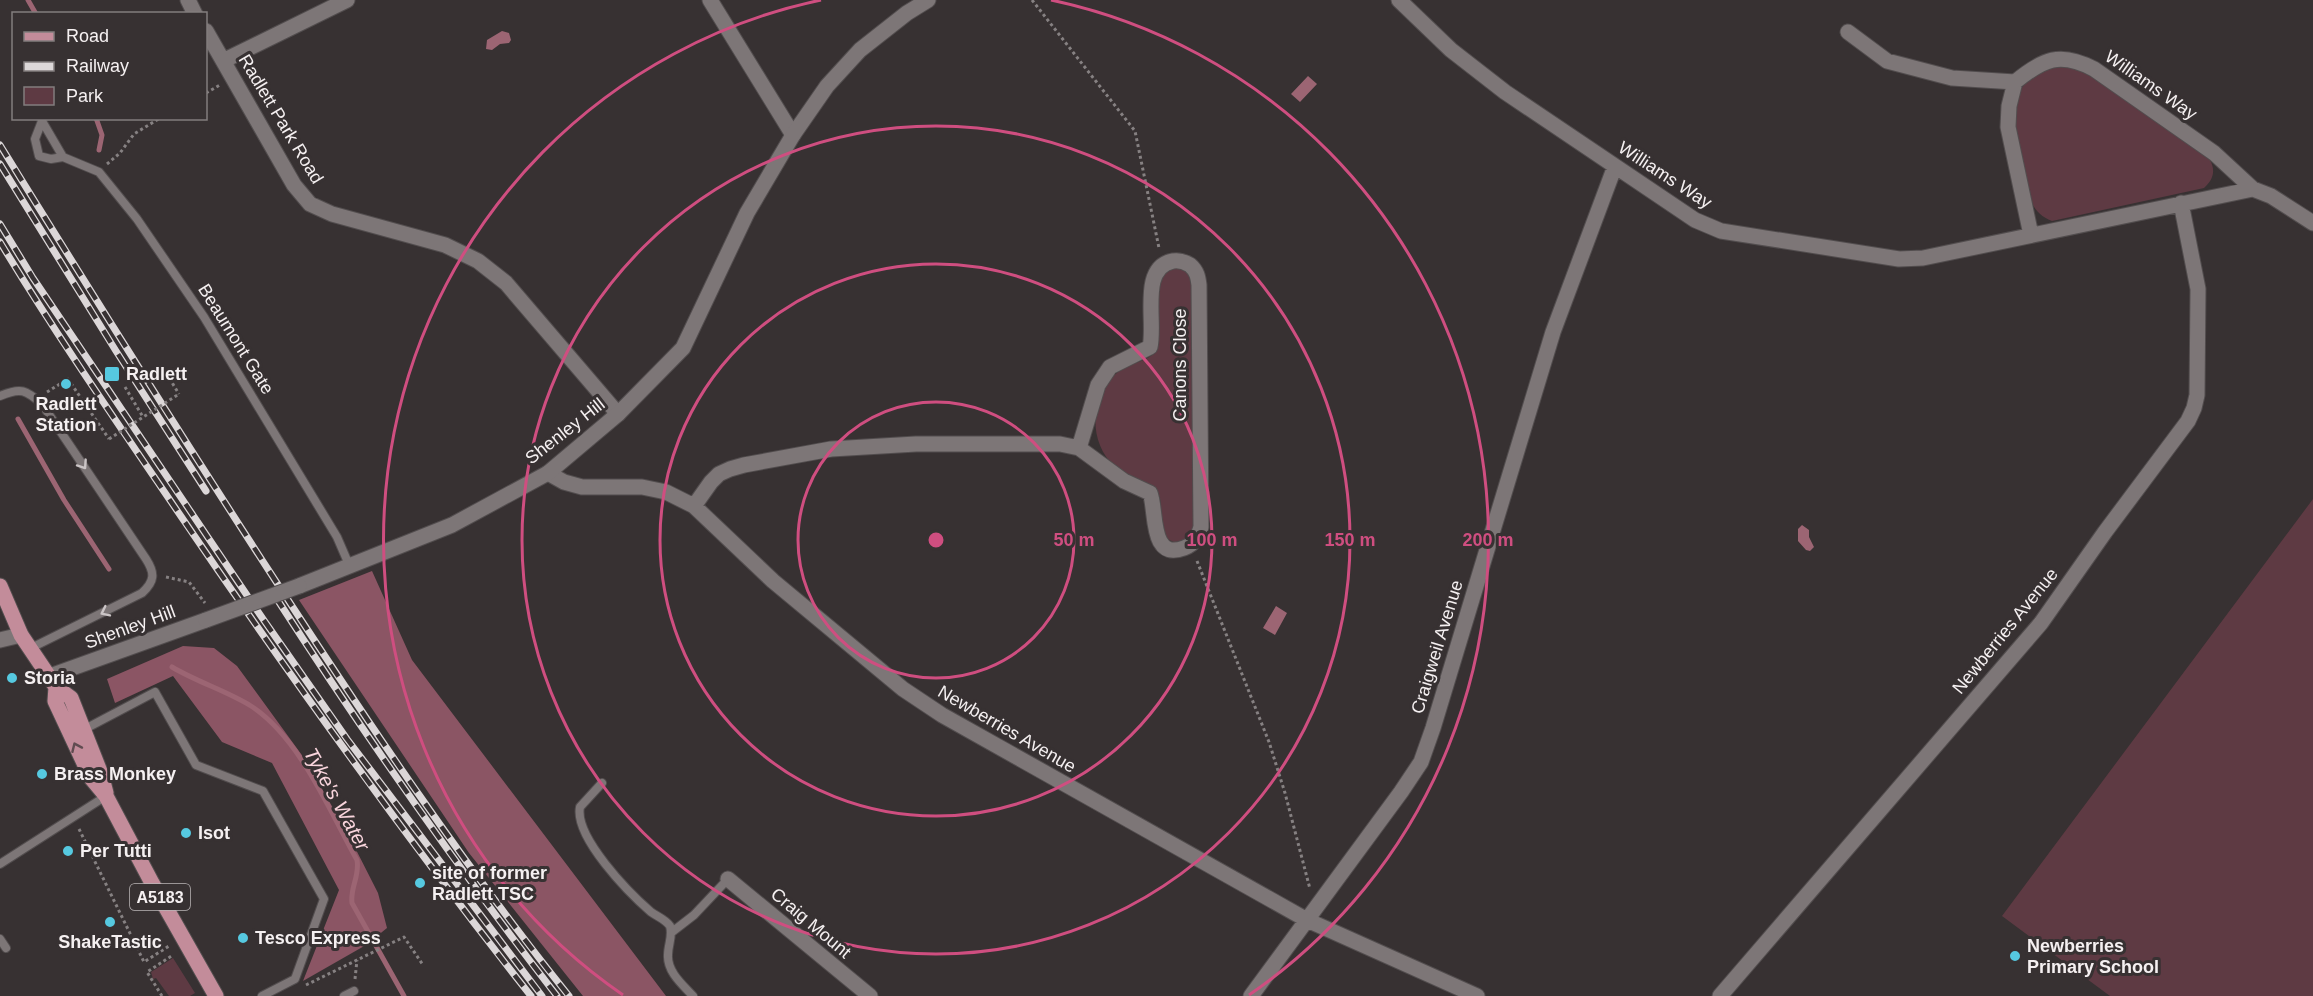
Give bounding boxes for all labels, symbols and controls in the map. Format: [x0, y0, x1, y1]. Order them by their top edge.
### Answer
legend [12, 12, 207, 120]
text: Road [66, 26, 109, 46]
street label: Williams Way [2101, 46, 2201, 124]
street label: Radlett Park Road [235, 51, 327, 187]
text: Railway [66, 56, 129, 76]
text: Park [66, 86, 104, 106]
street label: Williams Way [1615, 137, 1715, 213]
street label: Beaumont Gate [194, 280, 278, 398]
street label: Canons Close [1170, 308, 1190, 422]
place label: Radlett [126, 364, 187, 384]
marker: Radlett [103, 365, 121, 383]
marker: Radlett Station [59, 377, 73, 391]
place label: Radlett Station [35, 394, 97, 435]
street label: Shenley Hill [521, 394, 609, 468]
one-way arrow [76, 458, 87, 469]
centre of rings [926, 530, 946, 550]
text: 50 m [1053, 530, 1095, 550]
text: 100 m [1186, 530, 1238, 550]
text: 150 m [1324, 530, 1376, 550]
text: 200 m [1462, 530, 1514, 550]
street label: Newberries Avenue [1948, 564, 2062, 698]
street label: Craigweil Avenue [1407, 578, 1467, 716]
street label: Shenley Hill [82, 601, 178, 653]
one-way arrow [100, 605, 111, 617]
place label: Storia [24, 668, 76, 688]
marker: Storia [5, 671, 19, 685]
street label: Newberries Avenue [935, 681, 1079, 777]
one-way arrow [71, 742, 83, 753]
water label: Tyke's Water [300, 744, 375, 855]
place label: Brass Monkey [54, 764, 176, 784]
marker: Brass Monkey [35, 767, 49, 781]
place label: Isot [198, 823, 230, 843]
marker: Isot [179, 826, 193, 840]
place label: Per Tutti [80, 841, 152, 861]
marker: Per Tutti [61, 844, 75, 858]
place label: site of former Radlett TSC [432, 863, 547, 904]
marker: site of former Radlett TSC [413, 876, 427, 890]
road number: A5183 [130, 884, 190, 910]
street label: Craig Mount [767, 884, 855, 962]
marker: ShakeTastic [103, 915, 117, 929]
place label: Tesco Express [255, 928, 381, 948]
marker: Tesco Express [236, 931, 250, 945]
place label: ShakeTastic [58, 932, 162, 952]
place label: Newberries Primary School [2027, 936, 2159, 977]
marker: Newberries Primary School [2008, 949, 2022, 963]

